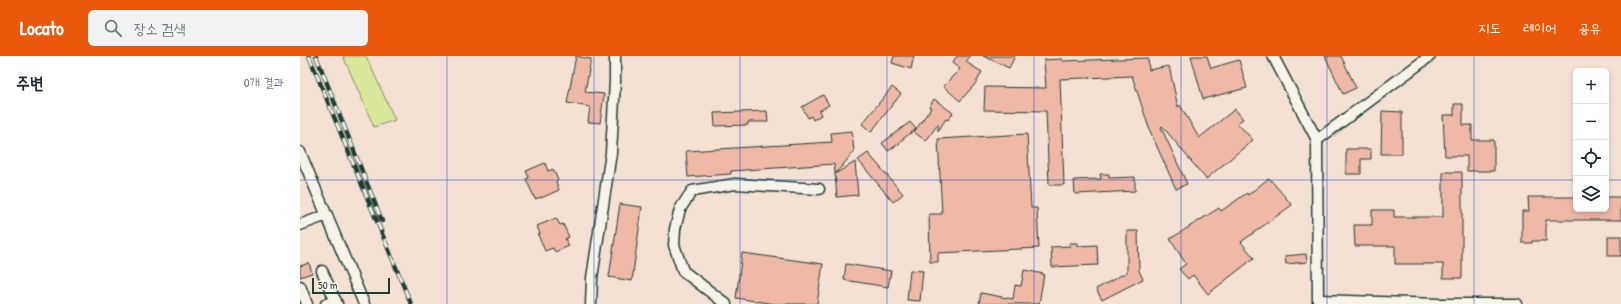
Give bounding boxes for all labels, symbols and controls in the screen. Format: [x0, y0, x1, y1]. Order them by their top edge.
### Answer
search box [88, 10, 368, 46]
text: Locato [20, 15, 64, 41]
icon: search [102, 17, 124, 39]
text: 장소 검색 [134, 18, 185, 39]
text: 지도 [1478, 18, 1501, 37]
text: 레이어 [1523, 18, 1556, 37]
text: 공유 [1578, 18, 1601, 37]
map controls [1573, 68, 1609, 212]
button: + [1573, 68, 1609, 104]
text: 주변 [16, 71, 43, 94]
text: 0개 결과 [244, 73, 284, 91]
button: − [1573, 104, 1609, 140]
button: locate [1573, 140, 1609, 176]
button: layers [1573, 176, 1609, 212]
scale bar [312, 276, 390, 295]
text: 50 m [318, 278, 338, 292]

